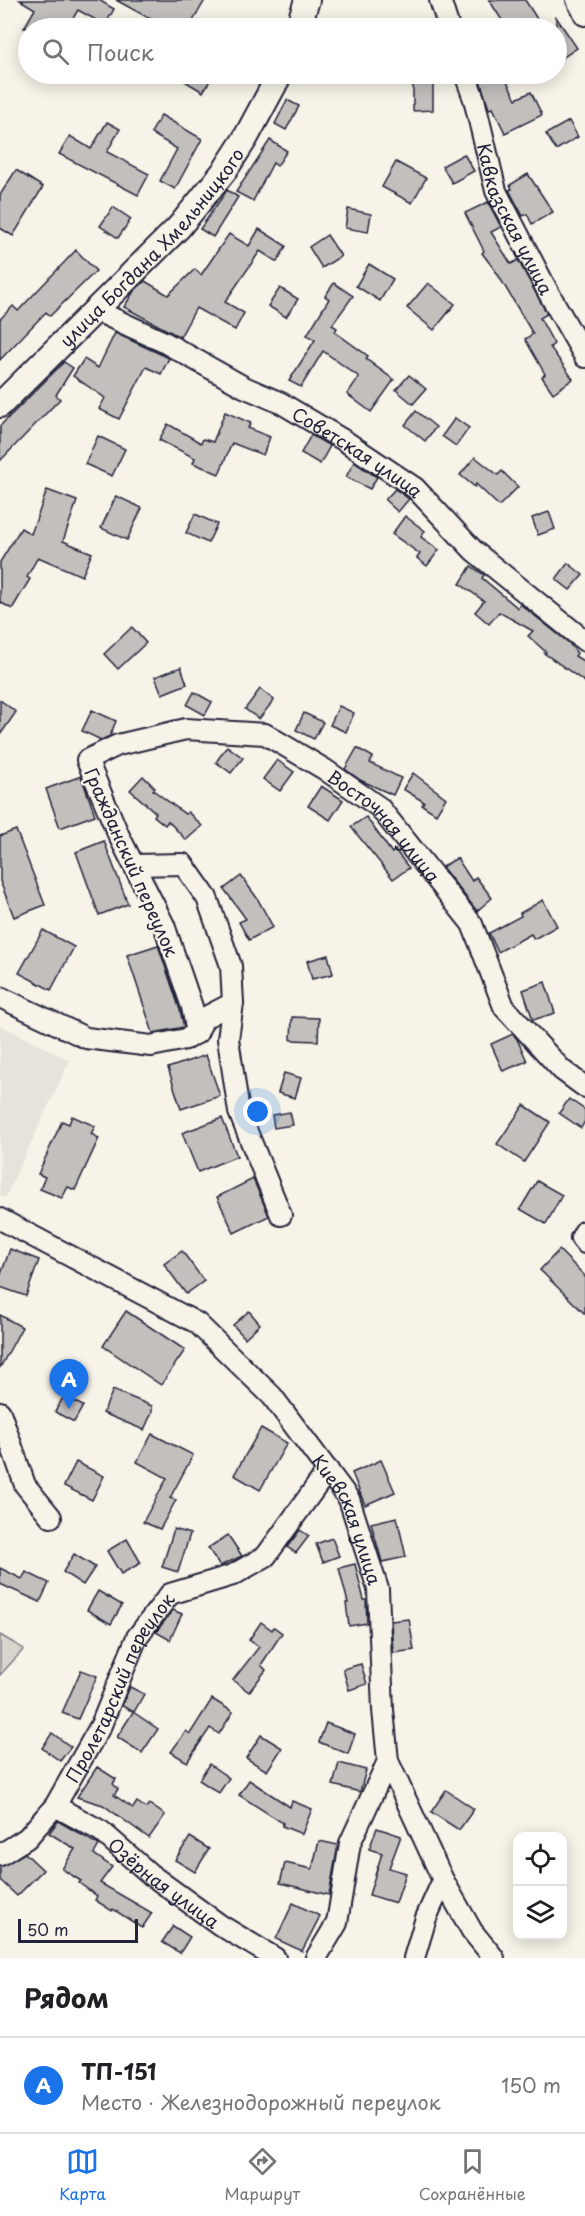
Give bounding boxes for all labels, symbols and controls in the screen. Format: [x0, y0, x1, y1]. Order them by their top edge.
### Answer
search box [18, 18, 567, 84]
icon: search [39, 35, 72, 68]
text: Поиск [87, 35, 154, 68]
street label: Кавказская улица [471, 140, 561, 300]
street label: улица Богдана Хмельницкого [53, 142, 250, 353]
street label: Советская улица [287, 399, 431, 503]
street label: Восточная улица [323, 762, 448, 889]
street label: Гражданский переулок [78, 763, 186, 961]
your location [243, 1097, 272, 1126]
pin: A [50, 1360, 88, 1409]
street label: Киевская улица [306, 1448, 389, 1589]
street label: Пролетарский переулок [58, 1586, 180, 1787]
street label: Озёрная улица [103, 1830, 226, 1935]
map controls [513, 1832, 567, 1940]
button: locate [513, 1832, 567, 1886]
button: layers [513, 1886, 567, 1940]
scale bar [18, 1916, 138, 1944]
text: 50 m [27, 1917, 68, 1941]
text: Рядом [24, 1978, 109, 2017]
text: ТП-151 [81, 2054, 156, 2087]
text: A [36, 2070, 51, 2100]
text: 150 m [501, 2070, 561, 2100]
text: Место · Железнодорожный переулок [81, 2087, 441, 2117]
tab: Карта [59, 2145, 106, 2205]
tab: Маршрут [225, 2145, 300, 2205]
tab: Сохранённые [419, 2145, 526, 2205]

